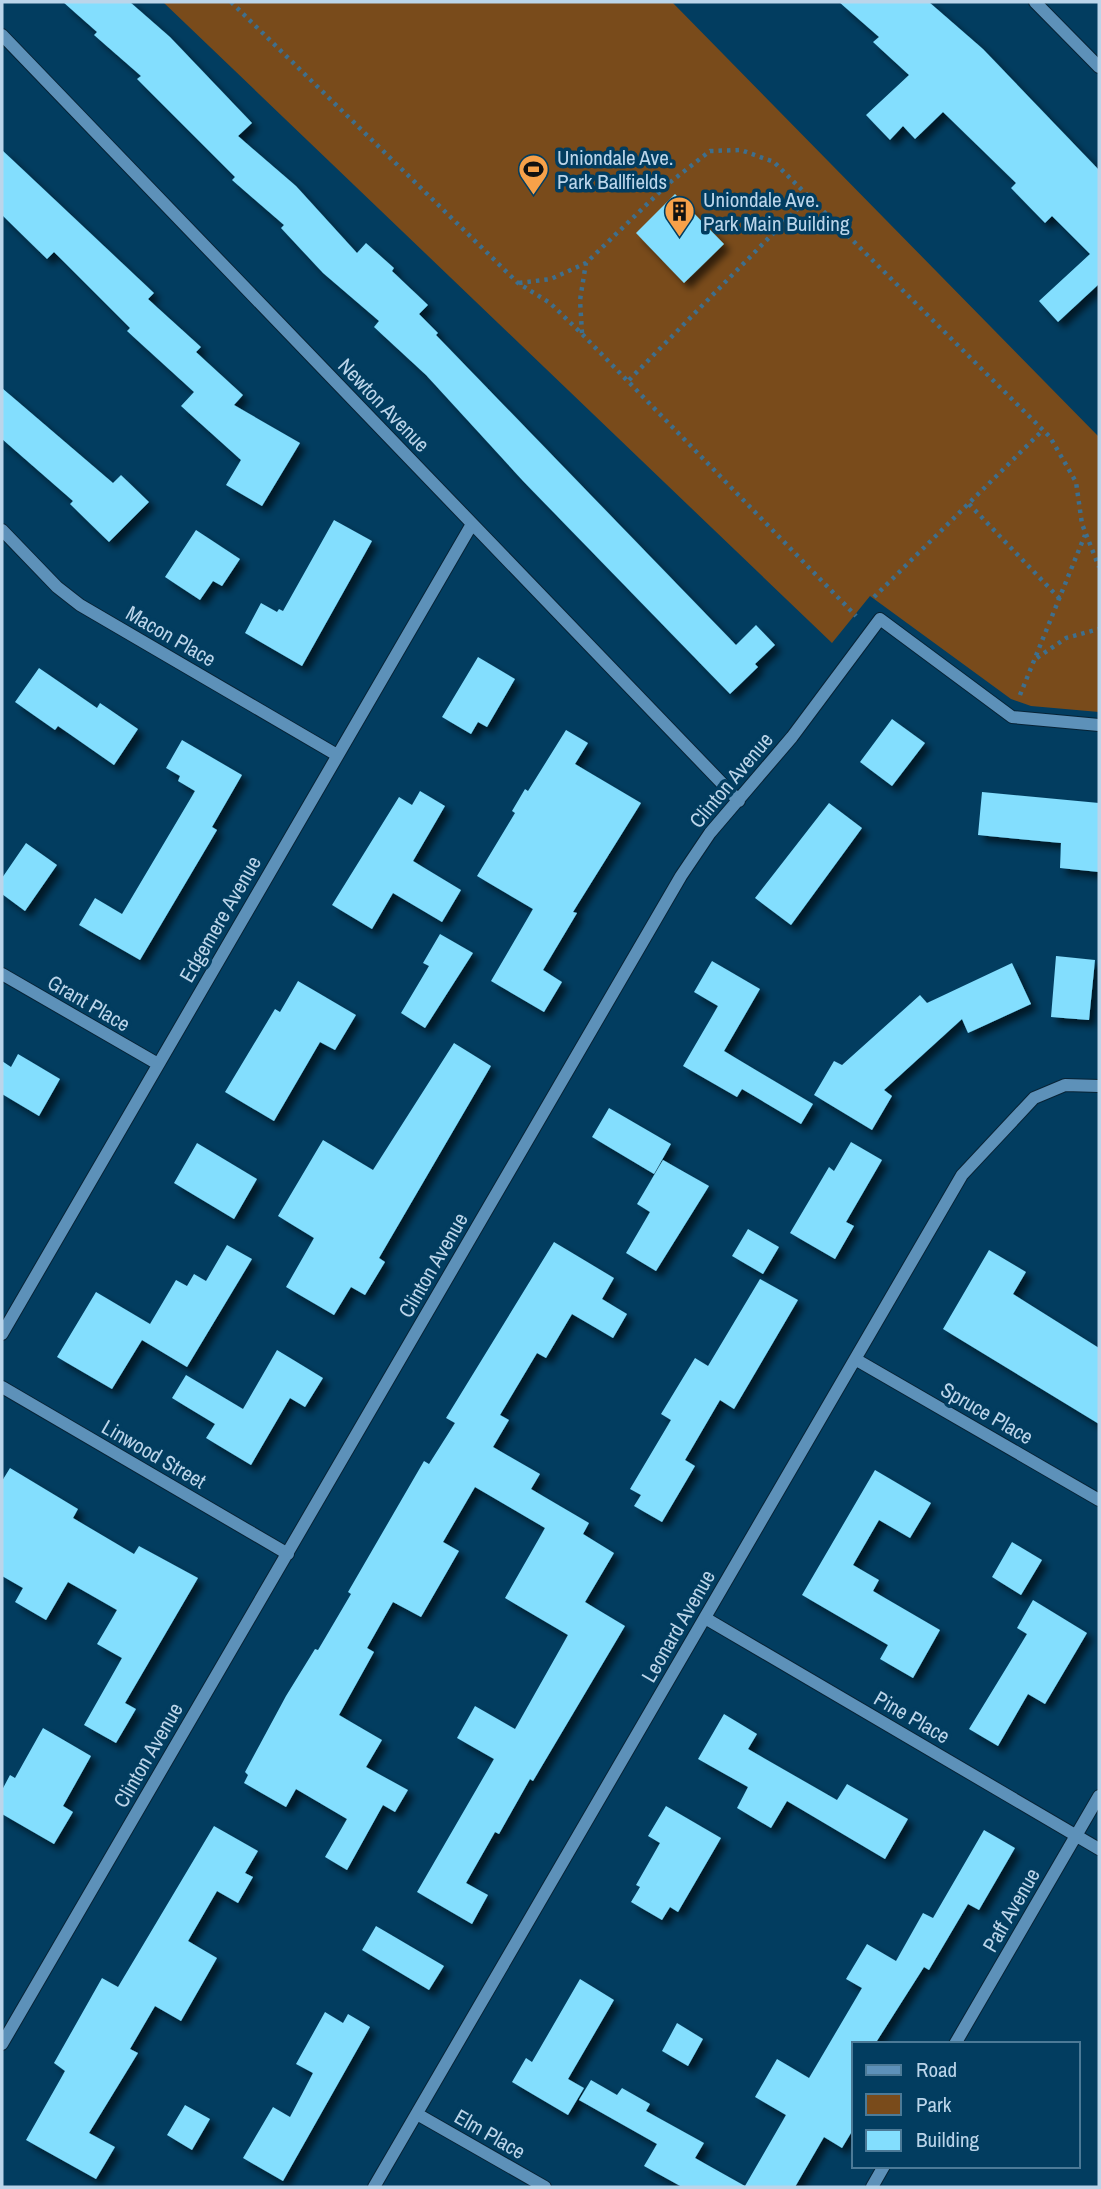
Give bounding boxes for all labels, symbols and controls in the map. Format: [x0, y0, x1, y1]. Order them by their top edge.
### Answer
place label: Uniondale Ave. Park Ballfields [557, 143, 674, 196]
sports icon: Uniondale Ave. Park Ballfields [517, 152, 551, 196]
place label: Uniondale Ave. Park Main Building [703, 185, 850, 238]
building icon: Uniondale Ave. Park Main Building [663, 194, 697, 238]
street label: Newton Avenue [332, 352, 436, 458]
street label: Macon Place [121, 599, 221, 673]
street label: Clinton Avenue [682, 726, 780, 834]
street label: Edgemere Avenue [172, 851, 268, 987]
street label: Grant Place [42, 968, 136, 1038]
street label: Clinton Avenue [391, 1207, 475, 1323]
street label: Spruce Place [935, 1375, 1039, 1451]
street label: Linwood Street [97, 1412, 212, 1496]
street label: Leonard Avenue [634, 1565, 722, 1687]
street label: Pine Place [869, 1684, 955, 1750]
street label: Clinton Avenue [106, 1697, 190, 1813]
street label: Paff Avenue [975, 1863, 1047, 1957]
legend [852, 2042, 1080, 2168]
text: Road [916, 2055, 957, 2084]
text: Park [916, 2090, 952, 2119]
street label: Elm Place [449, 2102, 531, 2166]
text: Building [916, 2125, 980, 2154]

